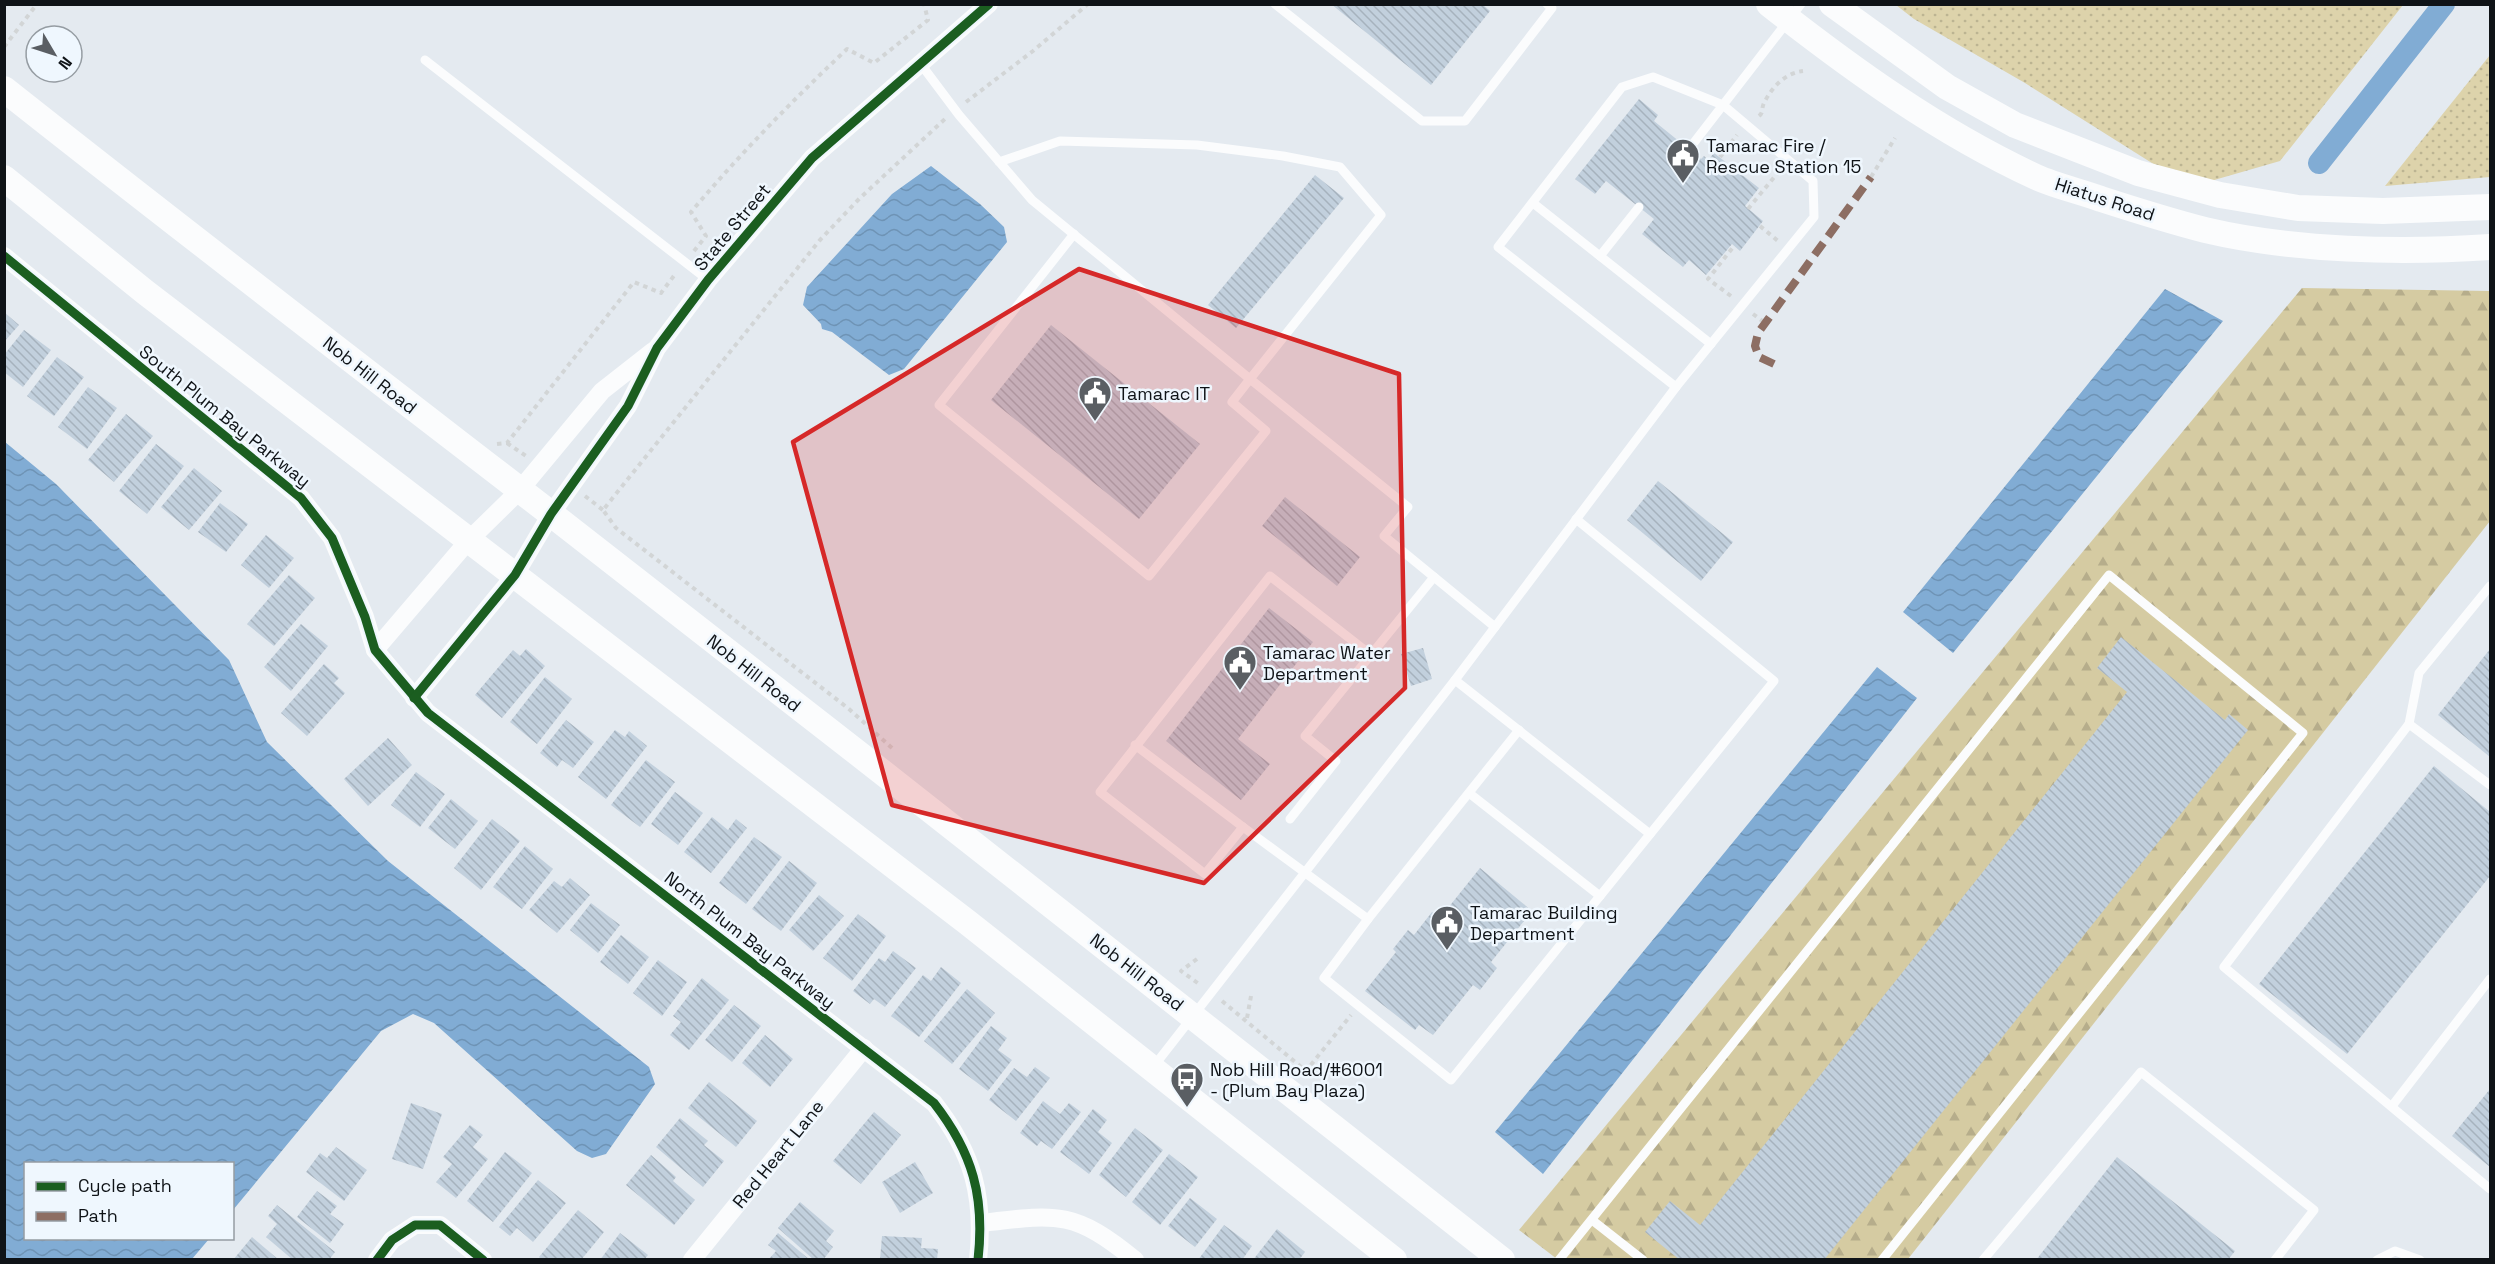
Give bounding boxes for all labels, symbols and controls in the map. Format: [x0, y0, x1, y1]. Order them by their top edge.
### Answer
north arrow [24, 24, 84, 84]
text: N [54, 52, 77, 74]
place label: Tamarac Fire / Rescue Station 15 [1706, 134, 1861, 178]
public building icon: Tamarac Fire / Rescue Station 15 [1665, 137, 1701, 184]
street label: Hiatus Road [2052, 172, 2158, 226]
street label: State Street [689, 179, 775, 275]
street label: Nob Hill Road [318, 331, 422, 419]
street label: South Plum Bay Parkway [135, 340, 315, 492]
public building icon: Tamarac IT [1077, 375, 1113, 422]
place label: Tamarac IT [1118, 382, 1211, 405]
street label: Nob Hill Road [702, 629, 806, 717]
place label: Tamarac Water Department [1263, 641, 1391, 685]
public building icon: Tamarac Water Department [1222, 644, 1258, 691]
street label: North Plum Bay Parkway [660, 866, 840, 1014]
place label: Tamarac Building Department [1470, 901, 1618, 945]
public building icon: Tamarac Building Department [1429, 904, 1465, 951]
street label: Nob Hill Road [1085, 928, 1189, 1016]
place label: Nob Hill Road/#6001 - (Plum Bay Plaza) [1210, 1058, 1383, 1102]
bus stop icon: Nob Hill Road/#6001 - (Plum Bay Plaza) [1169, 1061, 1205, 1108]
street label: Red Heart Lane [727, 1095, 829, 1213]
legend [24, 1162, 234, 1240]
text: Cycle path [78, 1174, 172, 1197]
text: Path [78, 1204, 118, 1227]

